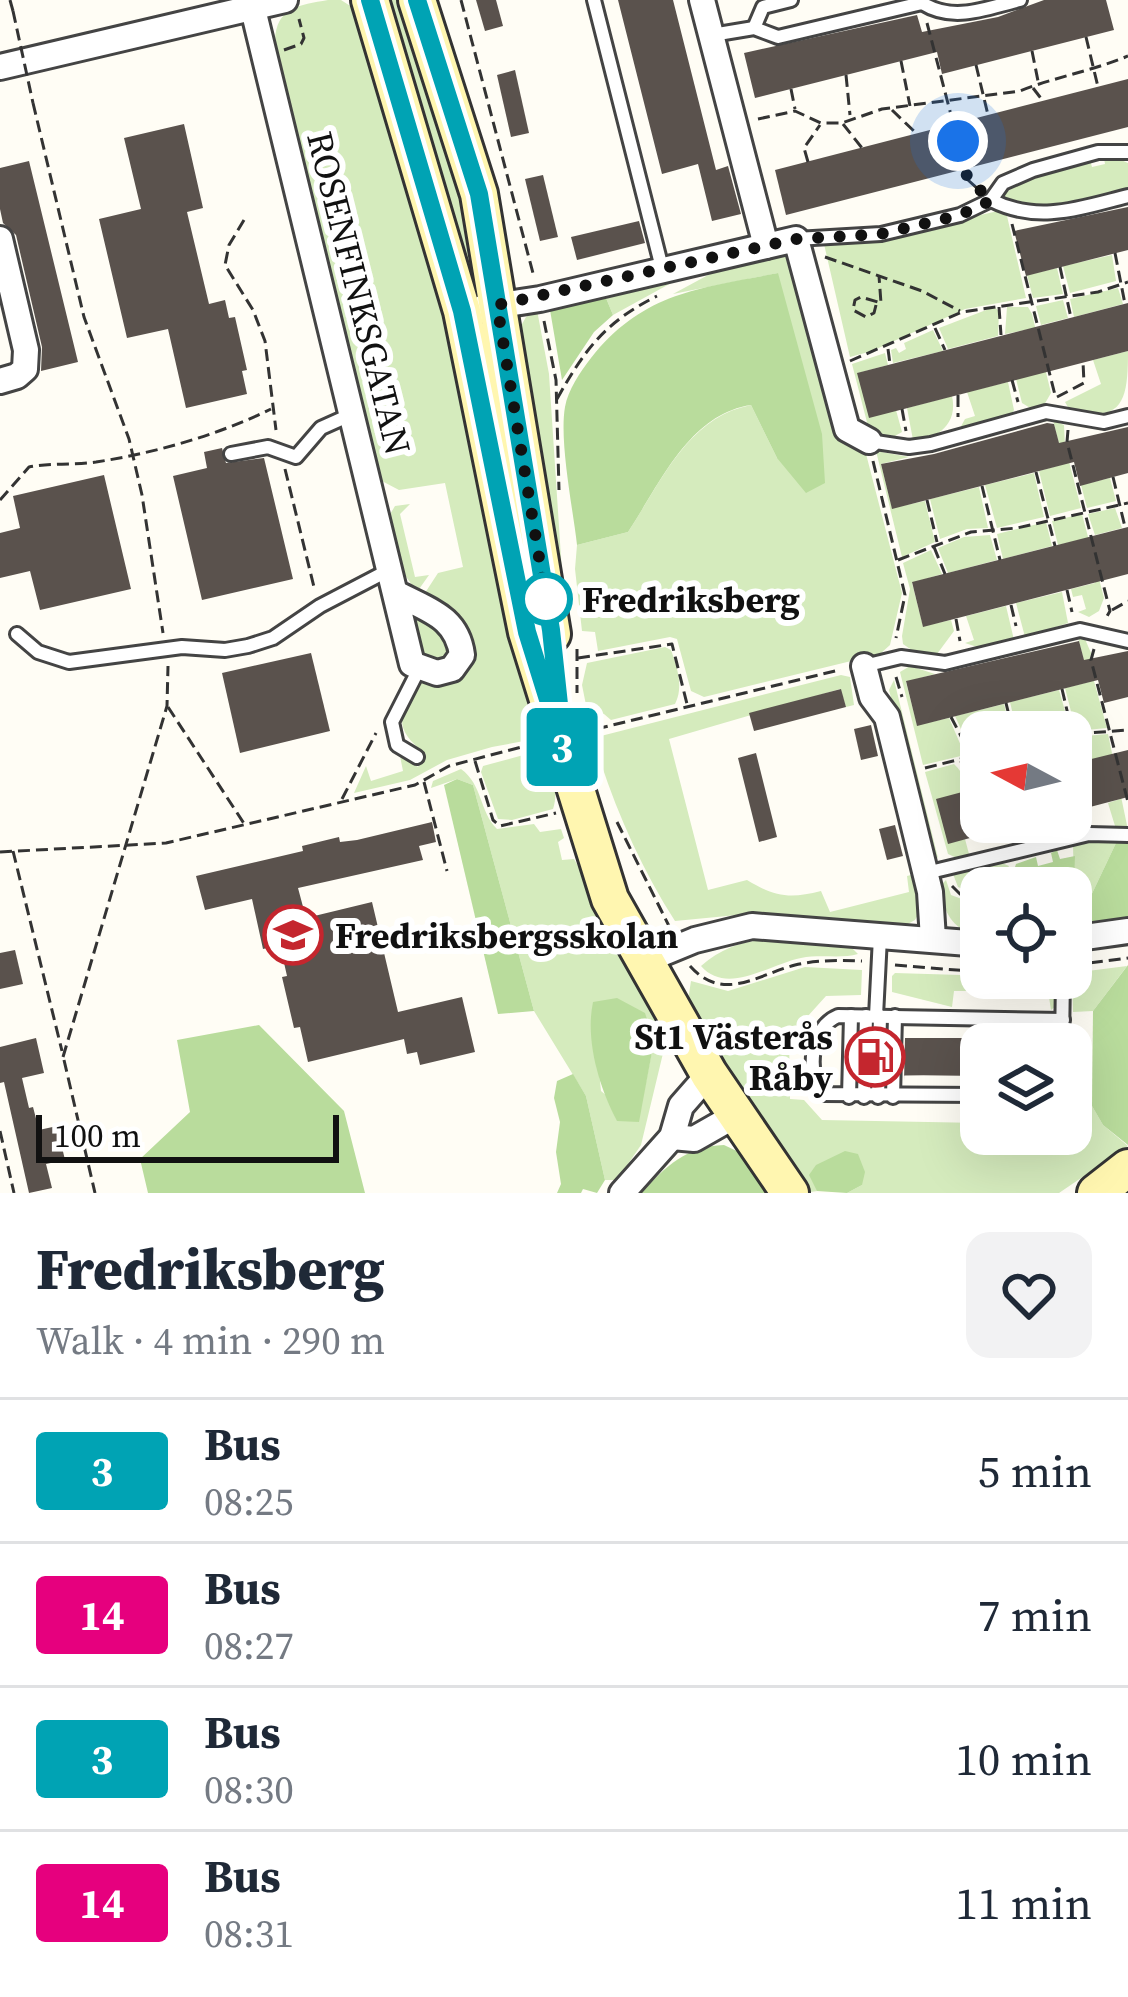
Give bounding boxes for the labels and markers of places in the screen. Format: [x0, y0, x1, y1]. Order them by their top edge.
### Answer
marker: Fredriksberg [521, 574, 571, 624]
place label: Fredriksberg [582, 575, 800, 624]
school or university icon: Fredriksbergsskolan [262, 904, 324, 966]
place label: Fredriksbergsskolan [335, 911, 679, 960]
place label: St1 Västerås Råby [634, 1012, 834, 1102]
fuel station icon: St1 Västerås Råby [844, 1026, 906, 1088]

